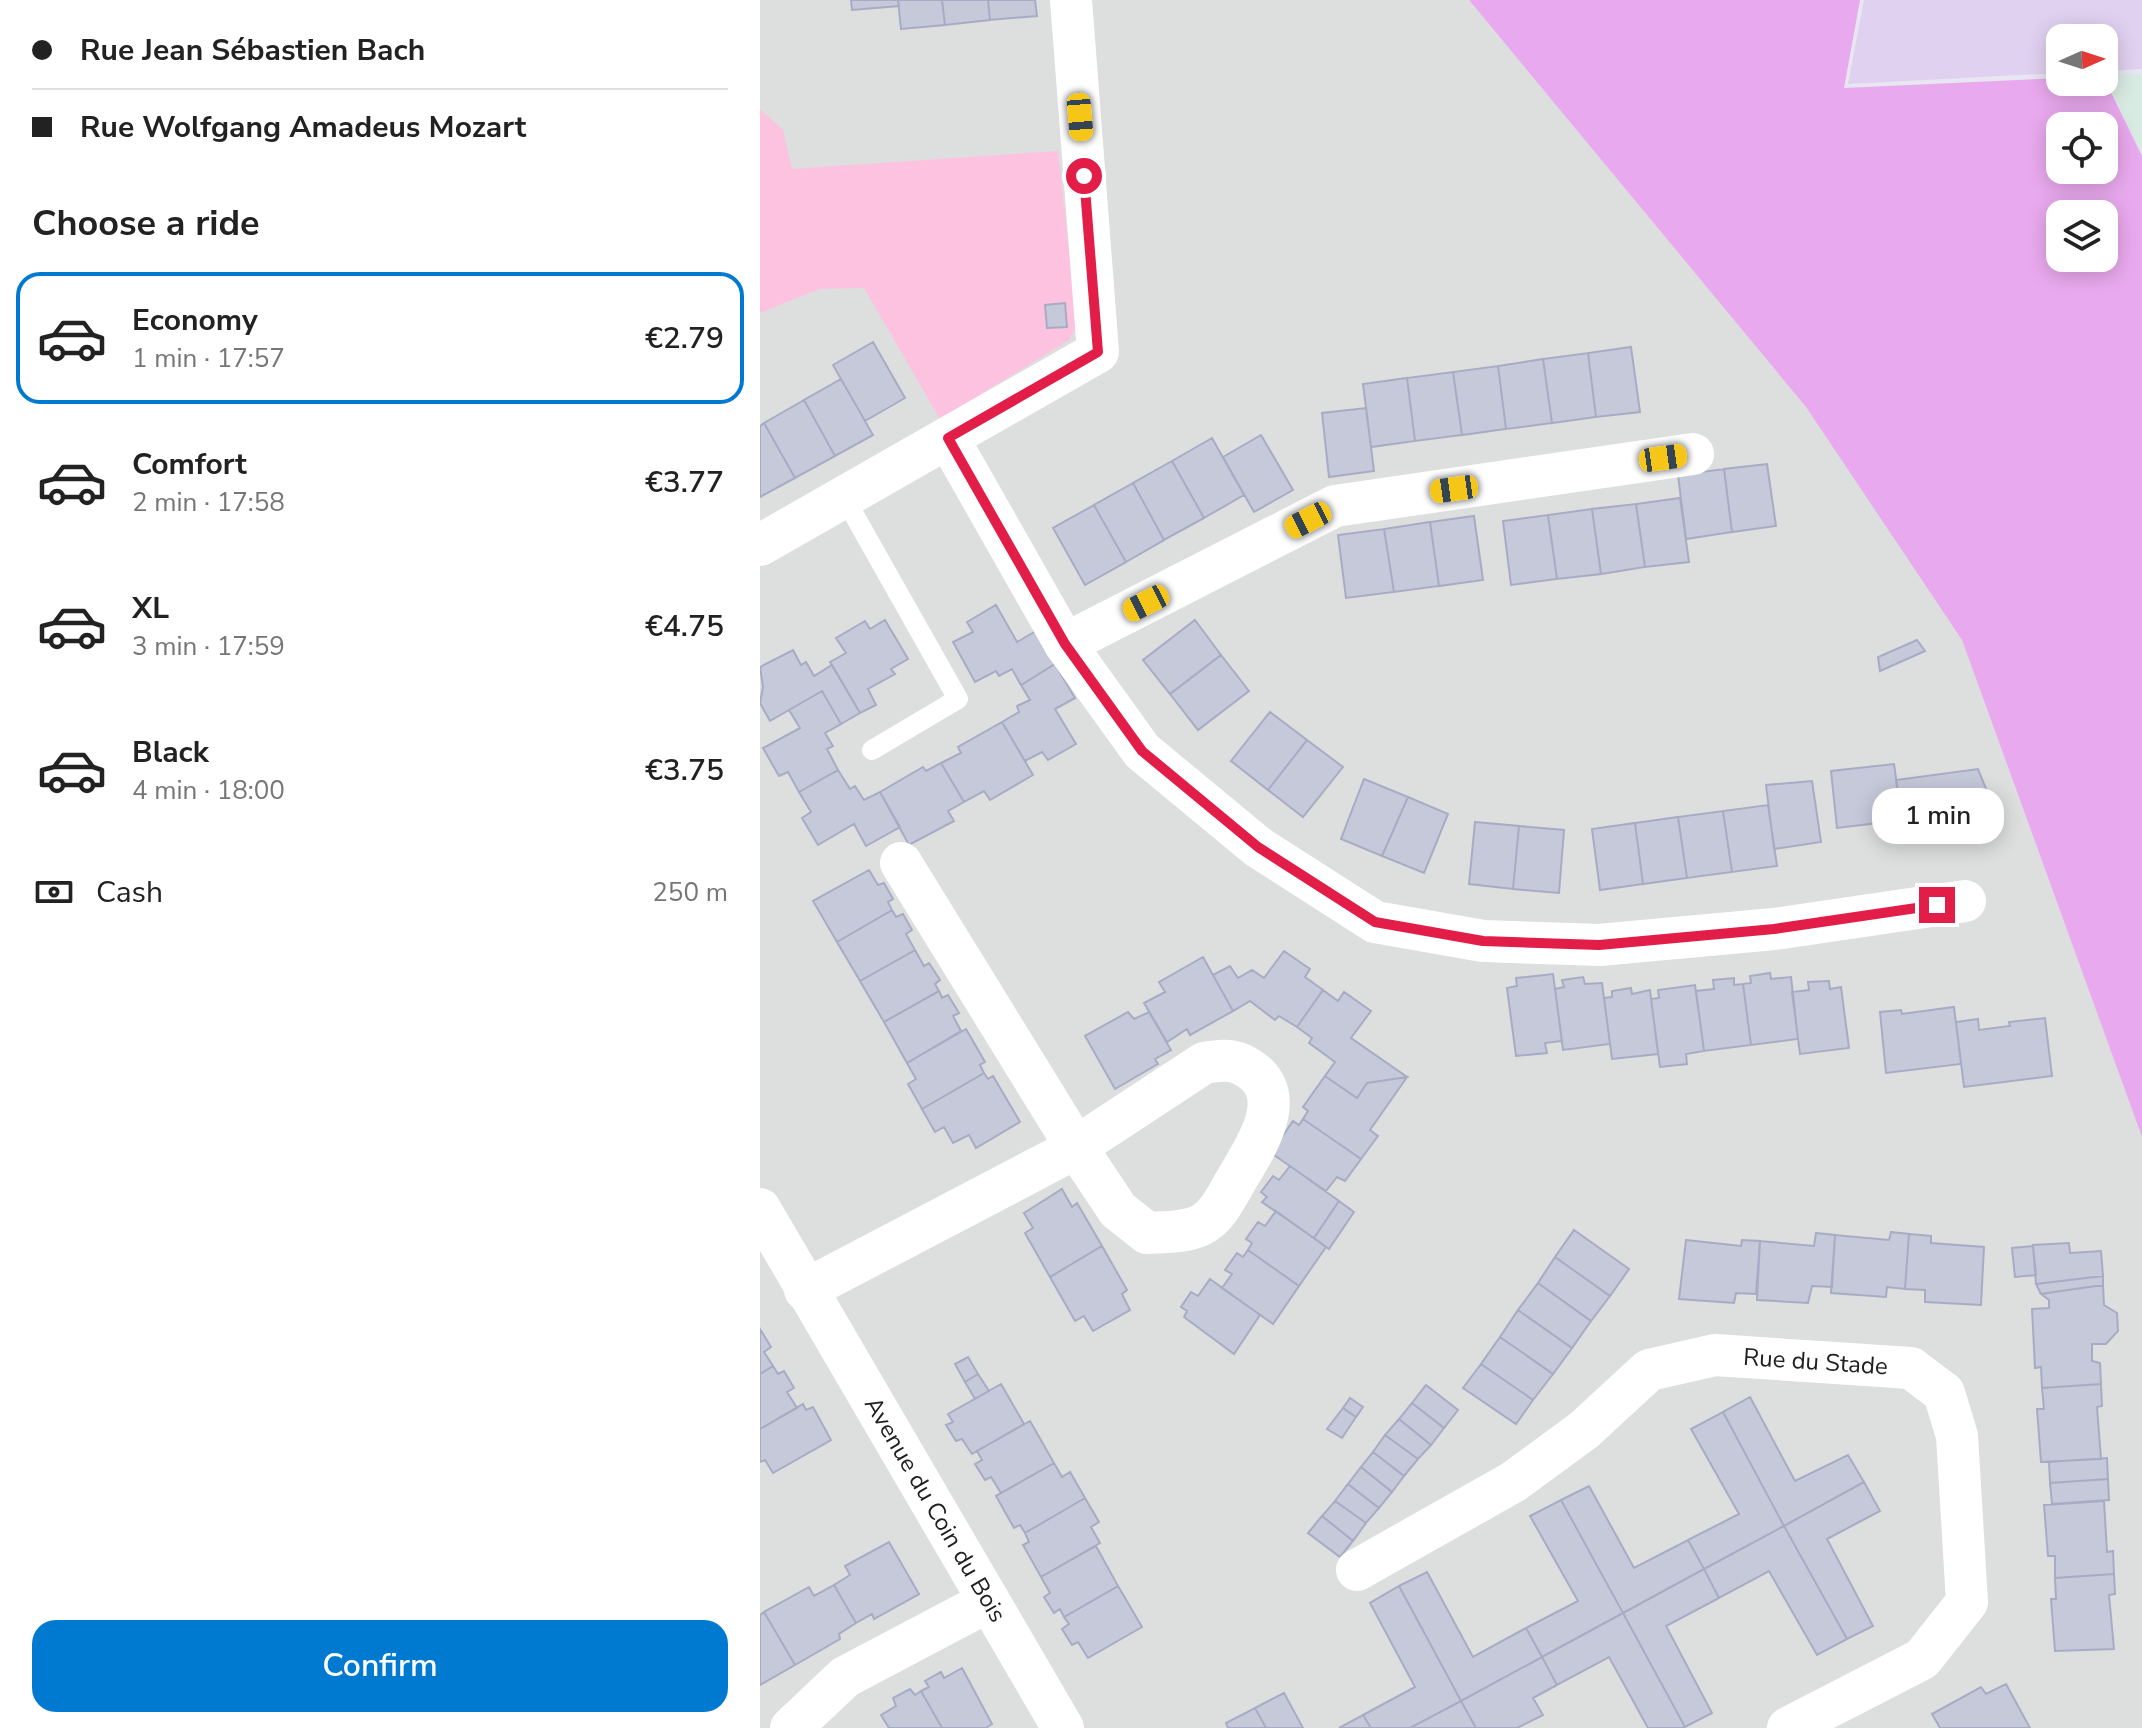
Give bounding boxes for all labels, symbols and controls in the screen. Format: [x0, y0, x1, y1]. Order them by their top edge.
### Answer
north arrow [2046, 24, 2118, 96]
map controls [2046, 24, 2118, 272]
text: Rue Jean Sébastien Bach [80, 30, 425, 71]
car [1066, 92, 1094, 142]
text: Rue Wolfgang Amadeus Mozart [80, 107, 526, 148]
button: locate [2046, 112, 2118, 184]
route start [1066, 158, 1102, 194]
text: Choose a ride [32, 199, 260, 248]
button: layers [2046, 200, 2118, 272]
text: Economy [132, 300, 258, 341]
icon: car [36, 302, 108, 374]
text: €2.79 [645, 318, 724, 359]
text: 1 min · 17:57 [132, 341, 285, 376]
car [1638, 443, 1688, 473]
text: Comfort [132, 444, 247, 485]
icon: car [36, 446, 108, 518]
text: €3.77 [645, 462, 724, 503]
car [1429, 474, 1479, 504]
text: 2 min · 17:58 [132, 485, 285, 520]
car [1281, 498, 1335, 542]
car [1119, 581, 1173, 625]
text: XL [132, 588, 169, 629]
icon: car [36, 590, 108, 662]
text: €4.75 [645, 606, 724, 647]
text: 3 min · 17:59 [132, 629, 285, 664]
text: Black [132, 732, 209, 773]
icon: car [36, 734, 108, 806]
text: €3.75 [645, 750, 724, 791]
text: 4 min · 18:00 [132, 773, 285, 808]
callout: 1 min [1871, 789, 2003, 845]
text: 1 min [1905, 798, 1971, 833]
icon: cash [32, 870, 76, 914]
text: Cash [96, 872, 163, 913]
text: 250 m [652, 875, 728, 910]
route end [1919, 887, 1955, 923]
street label: Rue du Stade [1742, 1341, 1889, 1382]
street label: Avenue du Coin du Bois [857, 1391, 1014, 1628]
button: Confirm [32, 1620, 728, 1712]

